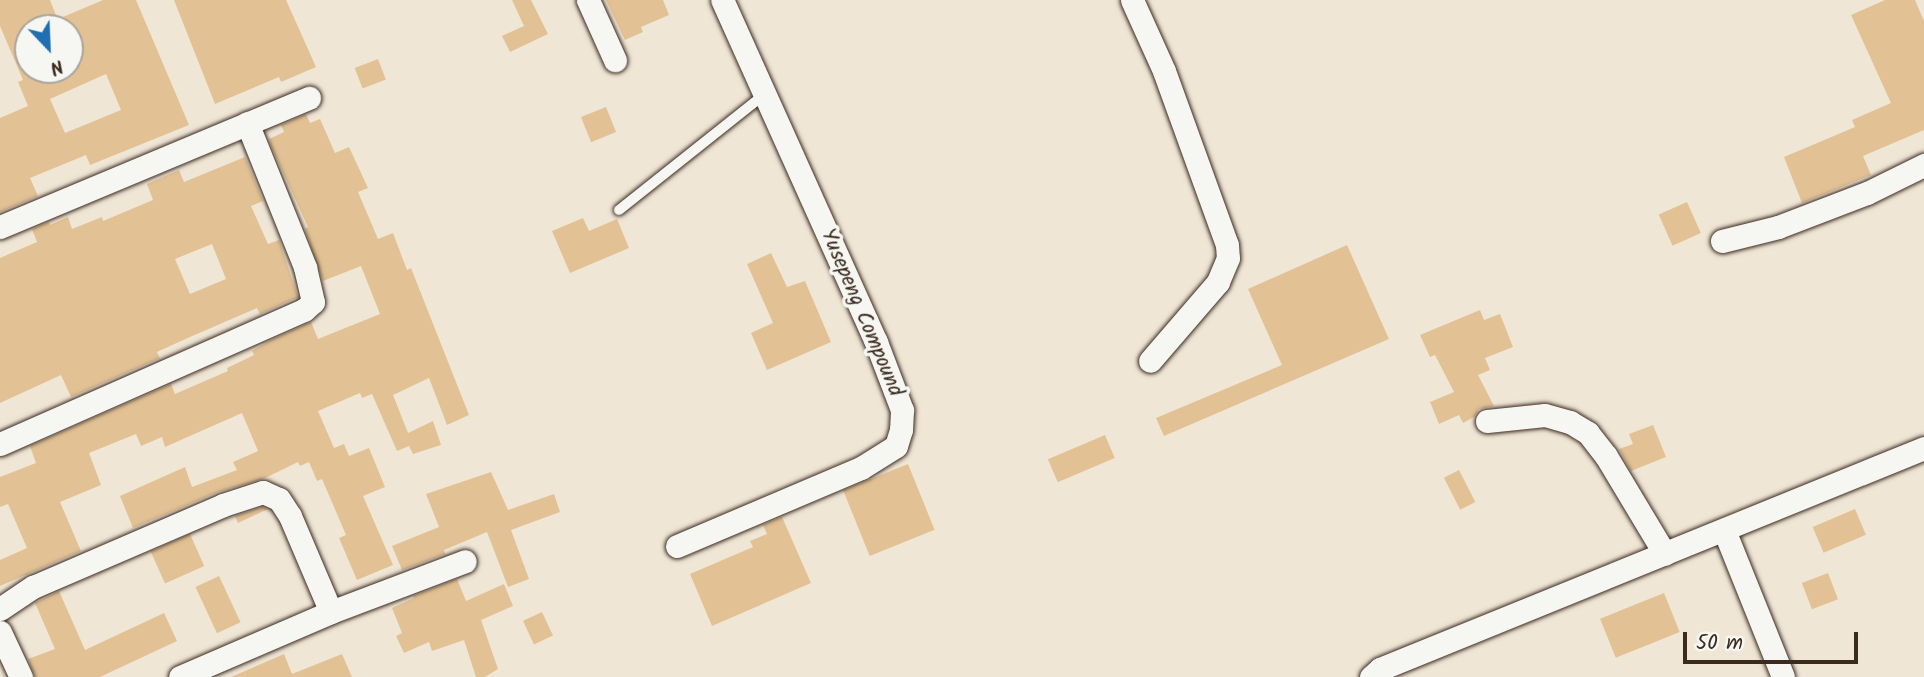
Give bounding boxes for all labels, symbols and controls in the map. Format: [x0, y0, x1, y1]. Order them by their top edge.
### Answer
north arrow [14, 14, 84, 84]
text: N [45, 50, 68, 83]
street label: Yusepeng Compound [814, 225, 908, 401]
scale bar [1686, 618, 1861, 662]
text: 50 m [1696, 627, 1743, 660]

